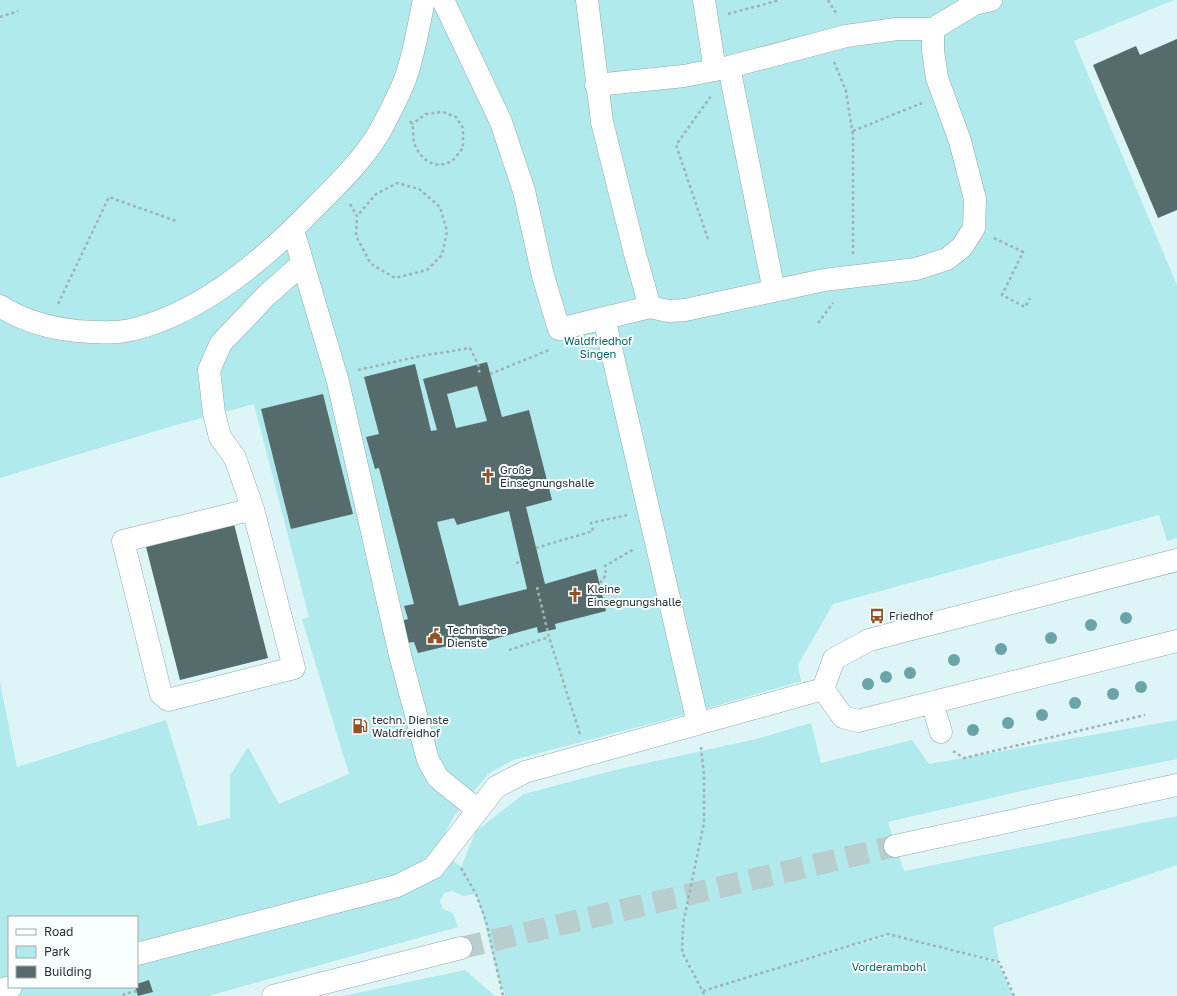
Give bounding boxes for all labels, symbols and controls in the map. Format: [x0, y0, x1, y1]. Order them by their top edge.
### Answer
park label: Waldfriedhof Singen [564, 334, 632, 360]
place label: Große Einsegnungshalle [500, 463, 594, 489]
church icon: Große Einsegnungshalle [479, 467, 497, 485]
place label: Kleine Einsegnungshalle [587, 582, 681, 608]
church icon: Kleine Einsegnungshalle [566, 586, 584, 604]
bus stop icon: Friedhof [868, 607, 886, 625]
place label: Friedhof [889, 609, 933, 622]
place label: Technische Dienste [447, 623, 507, 649]
public building icon: Technische Dienste [426, 627, 444, 645]
place label: techn. Dienste Waldfreidhof [372, 713, 449, 739]
fuel station icon: techn. Dienste Waldfreidhof [351, 717, 369, 735]
legend [8, 916, 138, 988]
text: Road [44, 924, 73, 939]
text: Park [44, 944, 70, 959]
park label: Vorderambohl [852, 960, 927, 973]
text: Building [44, 964, 92, 979]

